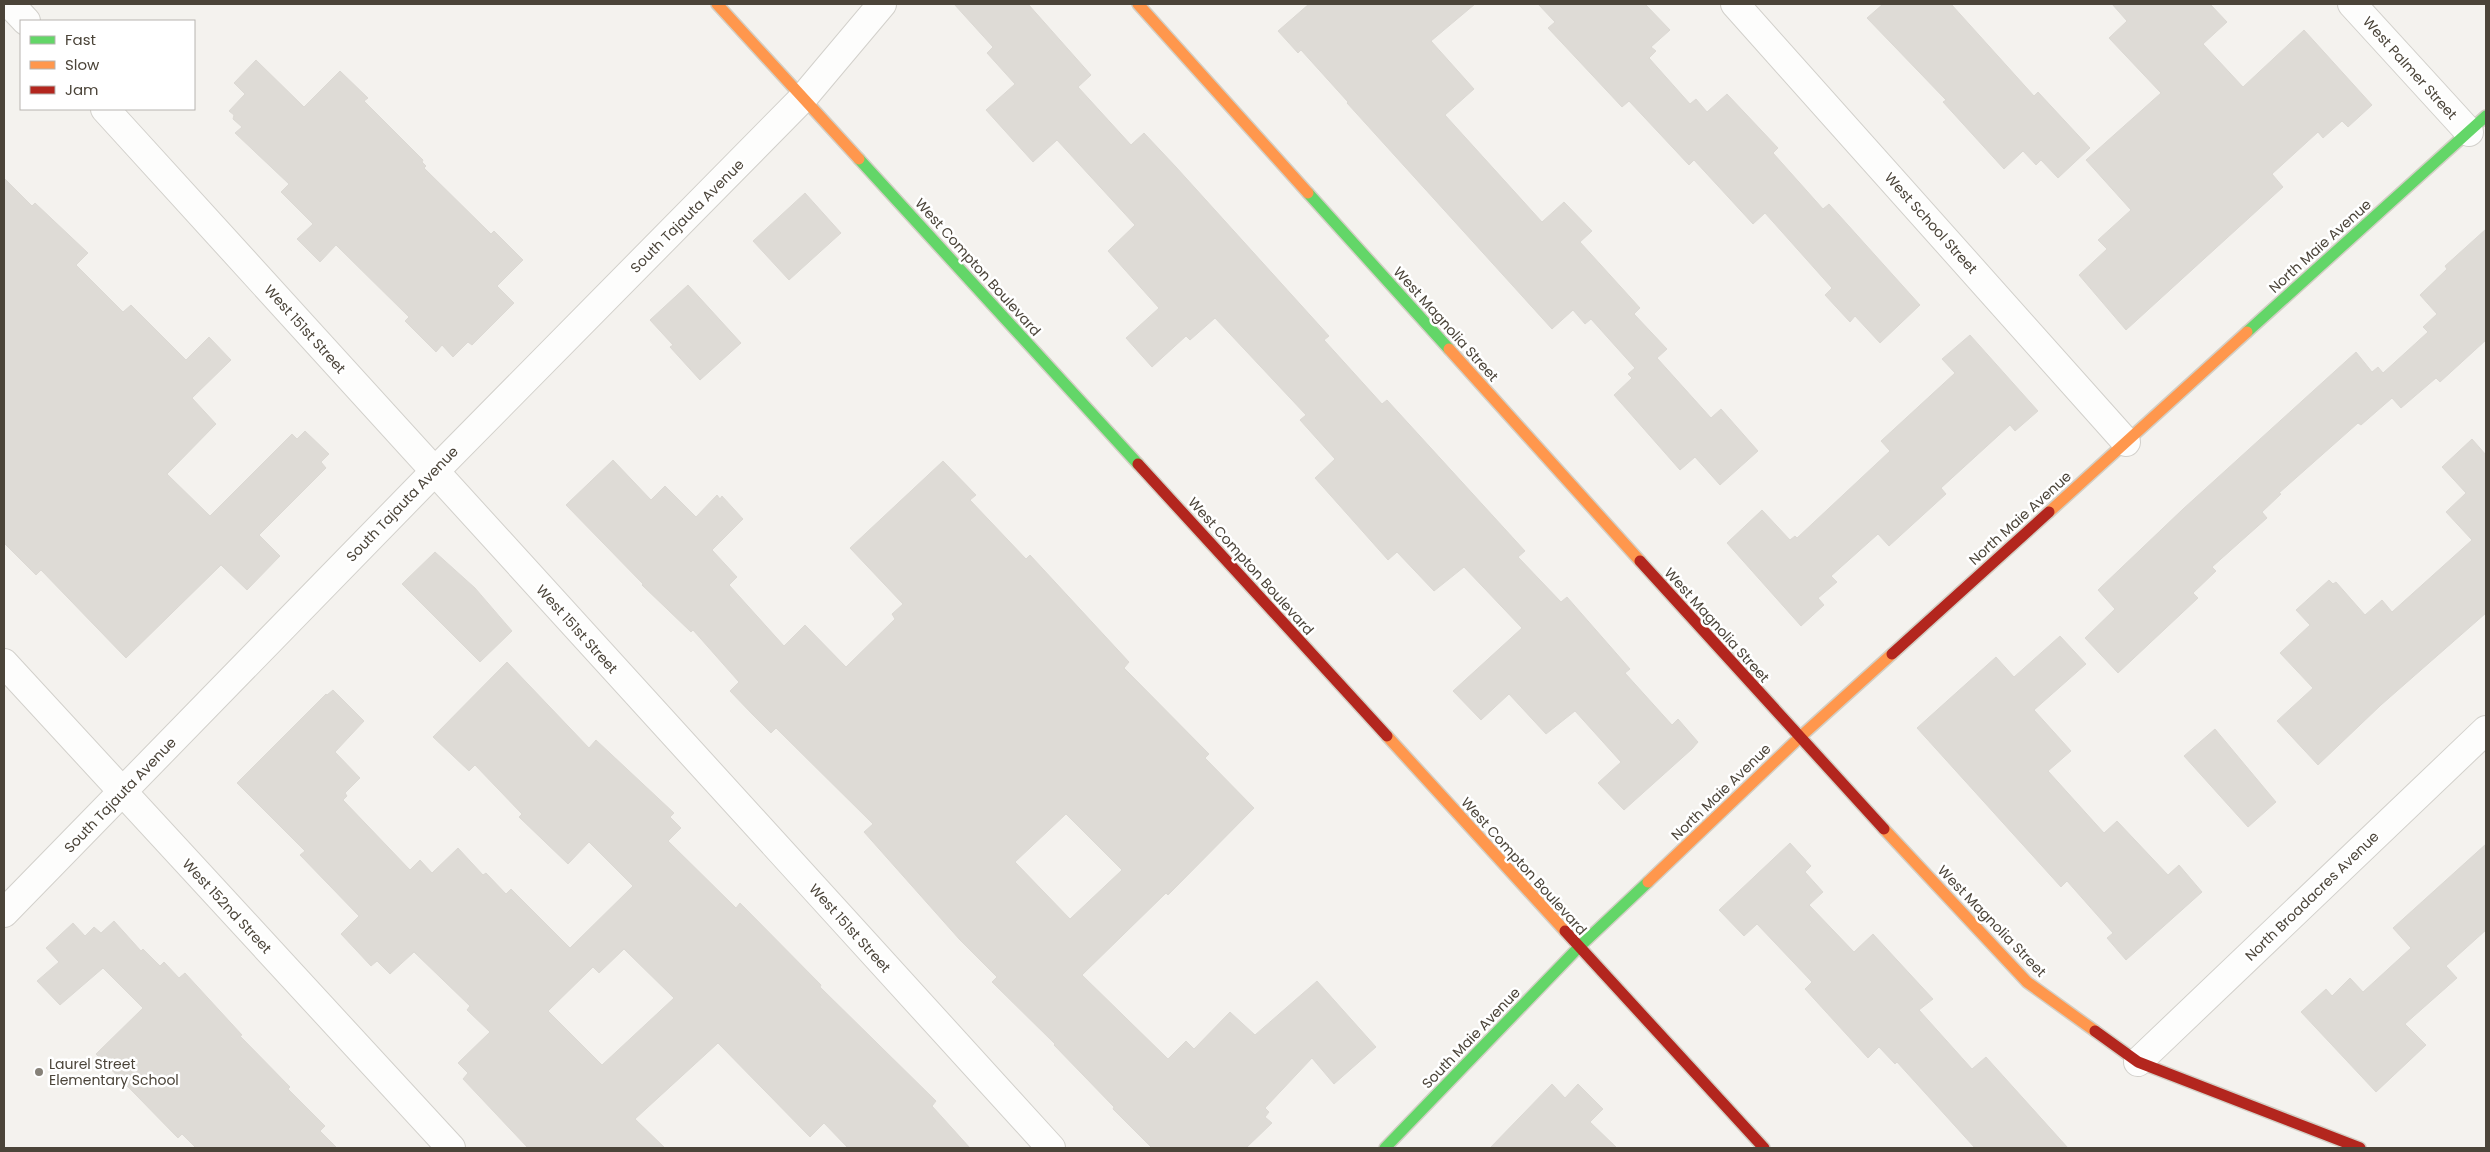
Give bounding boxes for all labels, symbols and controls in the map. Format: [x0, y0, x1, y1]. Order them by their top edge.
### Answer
street label: West Palmer Street [2358, 12, 2462, 124]
legend [20, 20, 195, 110]
text: Fast [65, 29, 96, 50]
text: Slow [65, 54, 100, 75]
text: Jam [65, 79, 99, 100]
street label: South Tajauta Avenue [626, 154, 749, 277]
street label: West School Street [1880, 168, 1982, 278]
street label: West Compton Boulevard [911, 194, 1045, 340]
street label: North Maie Avenue [2264, 194, 2376, 298]
street label: West Magnolia Street [1389, 262, 1503, 386]
street label: West 151st Street [260, 280, 350, 378]
street label: South Tajauta Avenue [341, 442, 463, 566]
street label: North Maie Avenue [1964, 466, 2076, 570]
street label: West Compton Boulevard [1184, 493, 1318, 639]
street label: West Magnolia Street [1660, 563, 1774, 687]
street label: West 151st Street [532, 580, 622, 678]
street label: South Tajauta Avenue [59, 733, 181, 857]
street label: North Maie Avenue [1667, 739, 1776, 845]
street label: West Compton Boulevard [1457, 793, 1591, 939]
street label: North Broadacres Avenue [2241, 826, 2384, 965]
street label: West 152nd Street [178, 854, 276, 958]
street label: West Magnolia Street [1933, 861, 2051, 981]
street label: West 151st Street [805, 879, 895, 977]
street label: South Maie Avenue [1417, 983, 1525, 1093]
place label: Laurel Street Elementary School [49, 1054, 179, 1090]
marker: Laurel Street Elementary School [33, 1066, 45, 1078]

